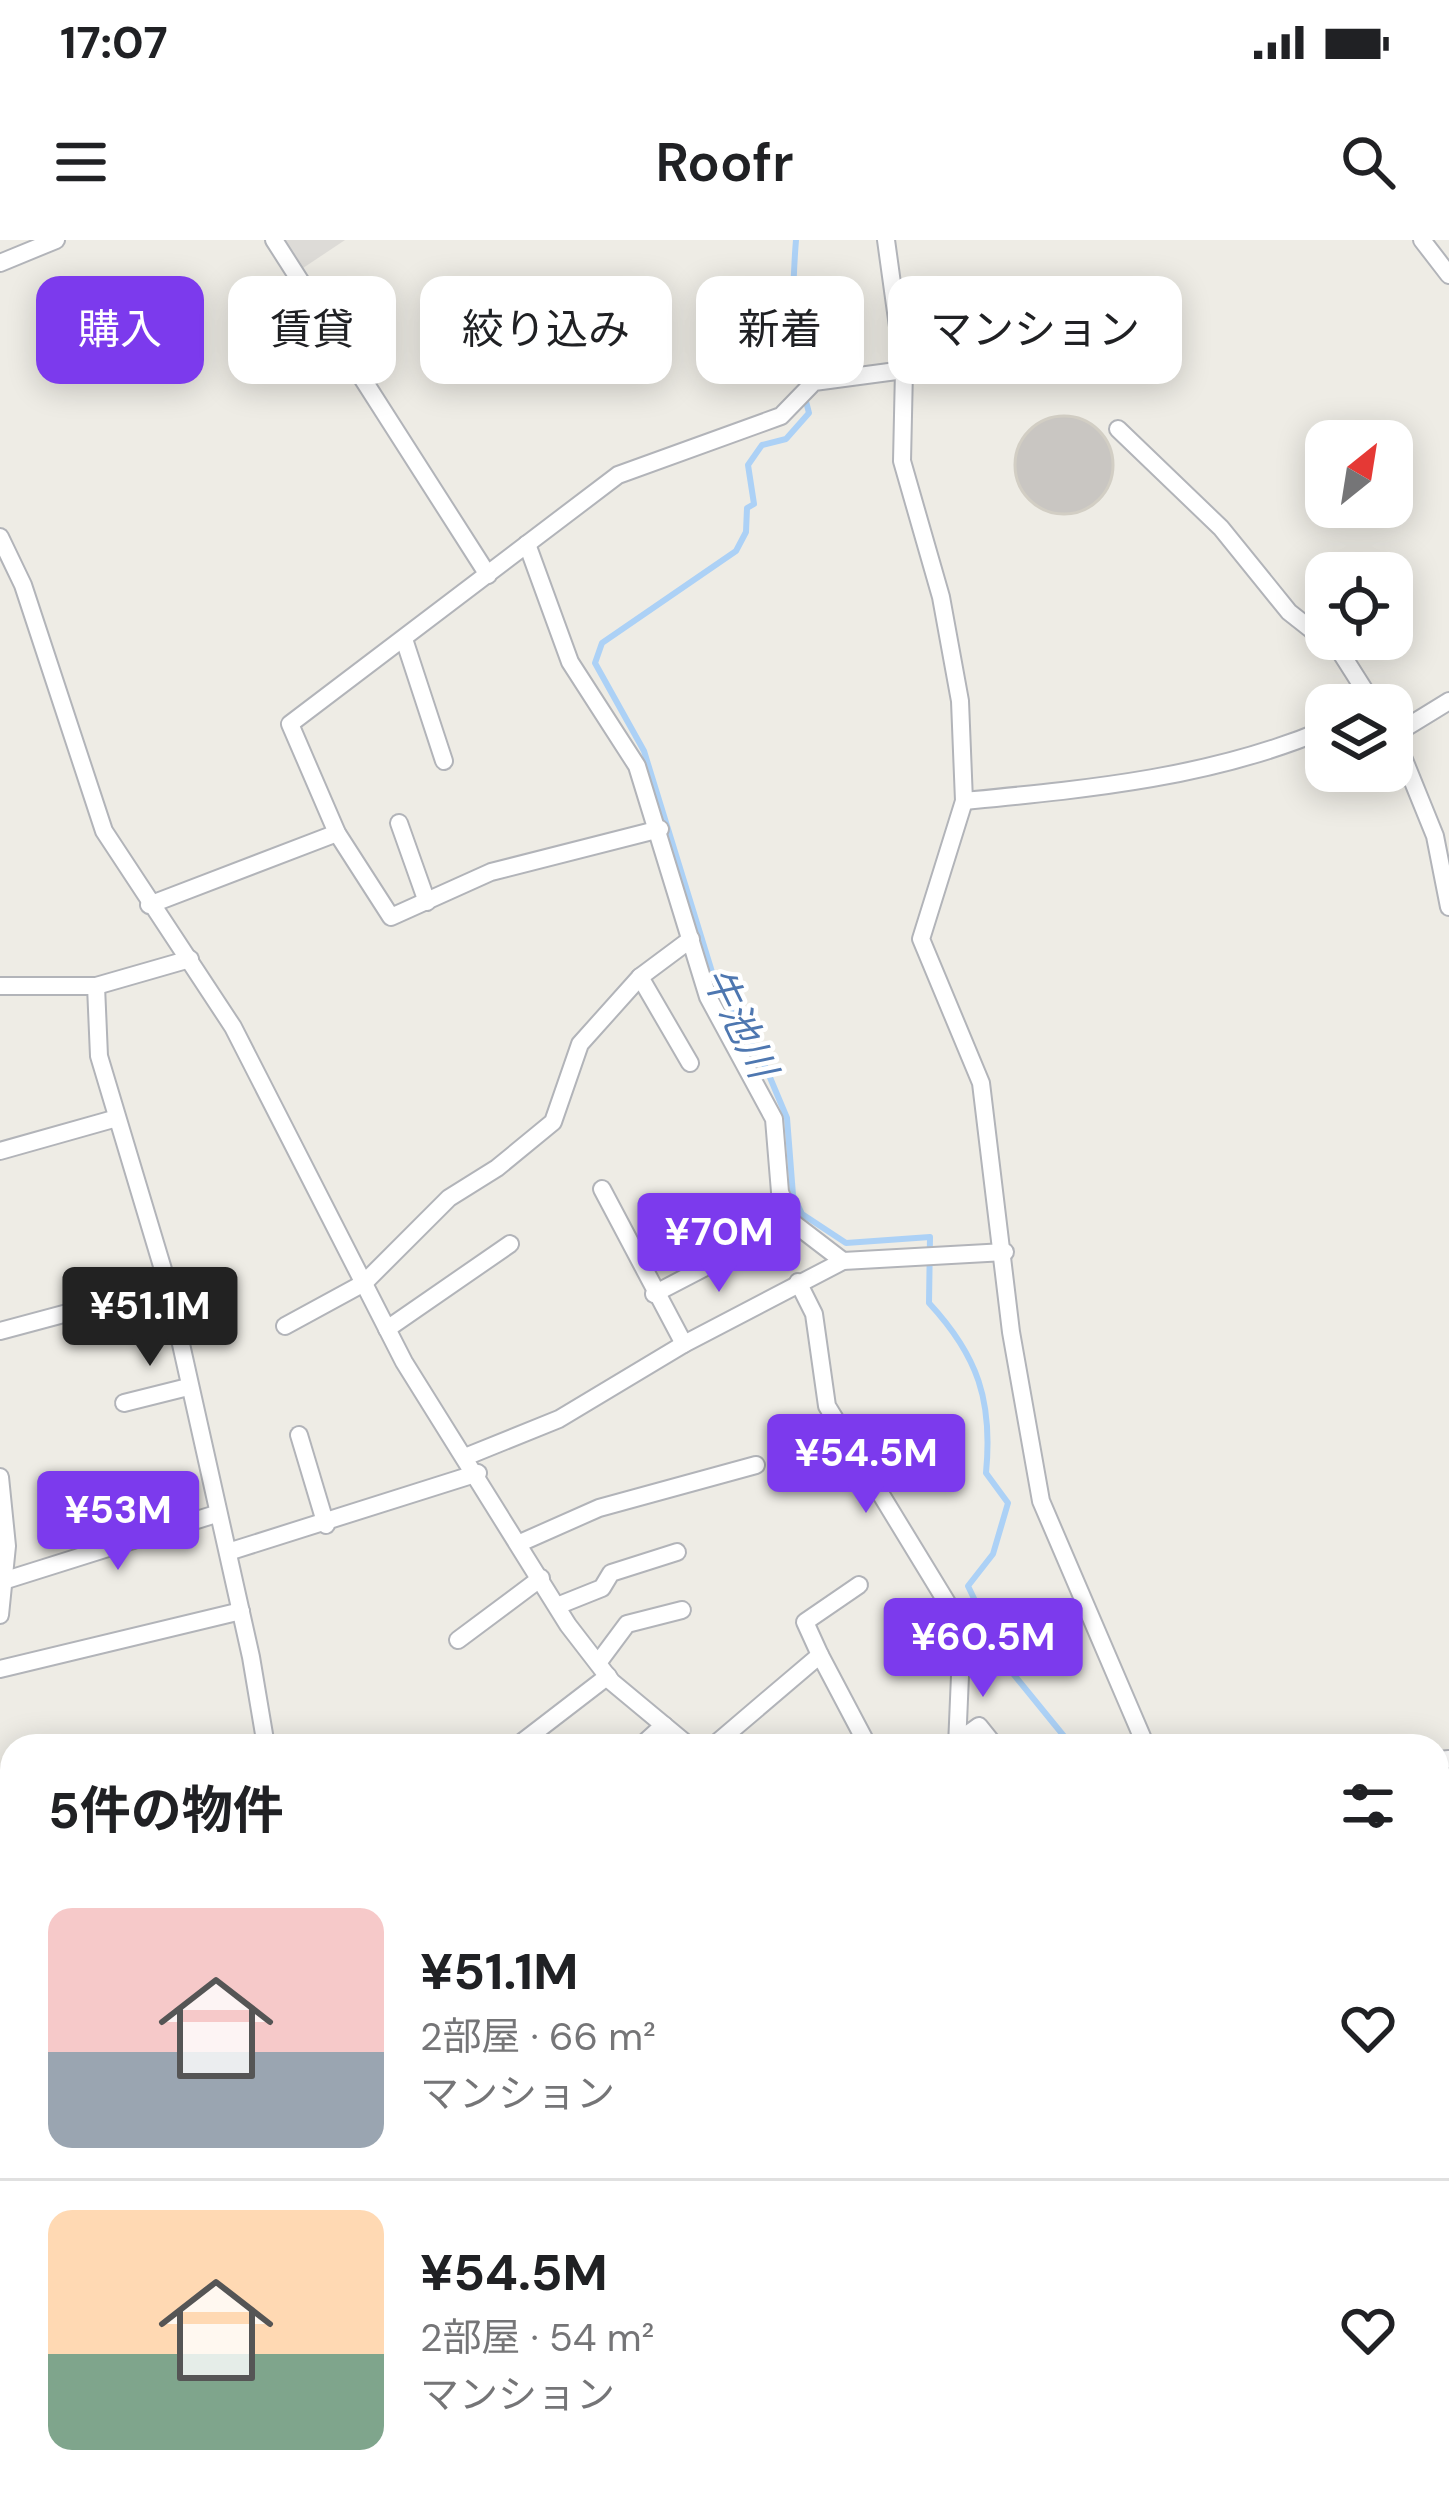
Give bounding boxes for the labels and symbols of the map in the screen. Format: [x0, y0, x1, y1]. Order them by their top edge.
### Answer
north arrow [1305, 420, 1413, 528]
water label: 牛池川 [691, 958, 790, 1090]
pin: ¥70M [648, 1193, 790, 1295]
pin: ¥51.1M [52, 1267, 248, 1369]
pin: ¥54.5M [768, 1414, 964, 1516]
pin: ¥53M [47, 1471, 189, 1573]
pin: ¥60.5M [885, 1598, 1081, 1700]

